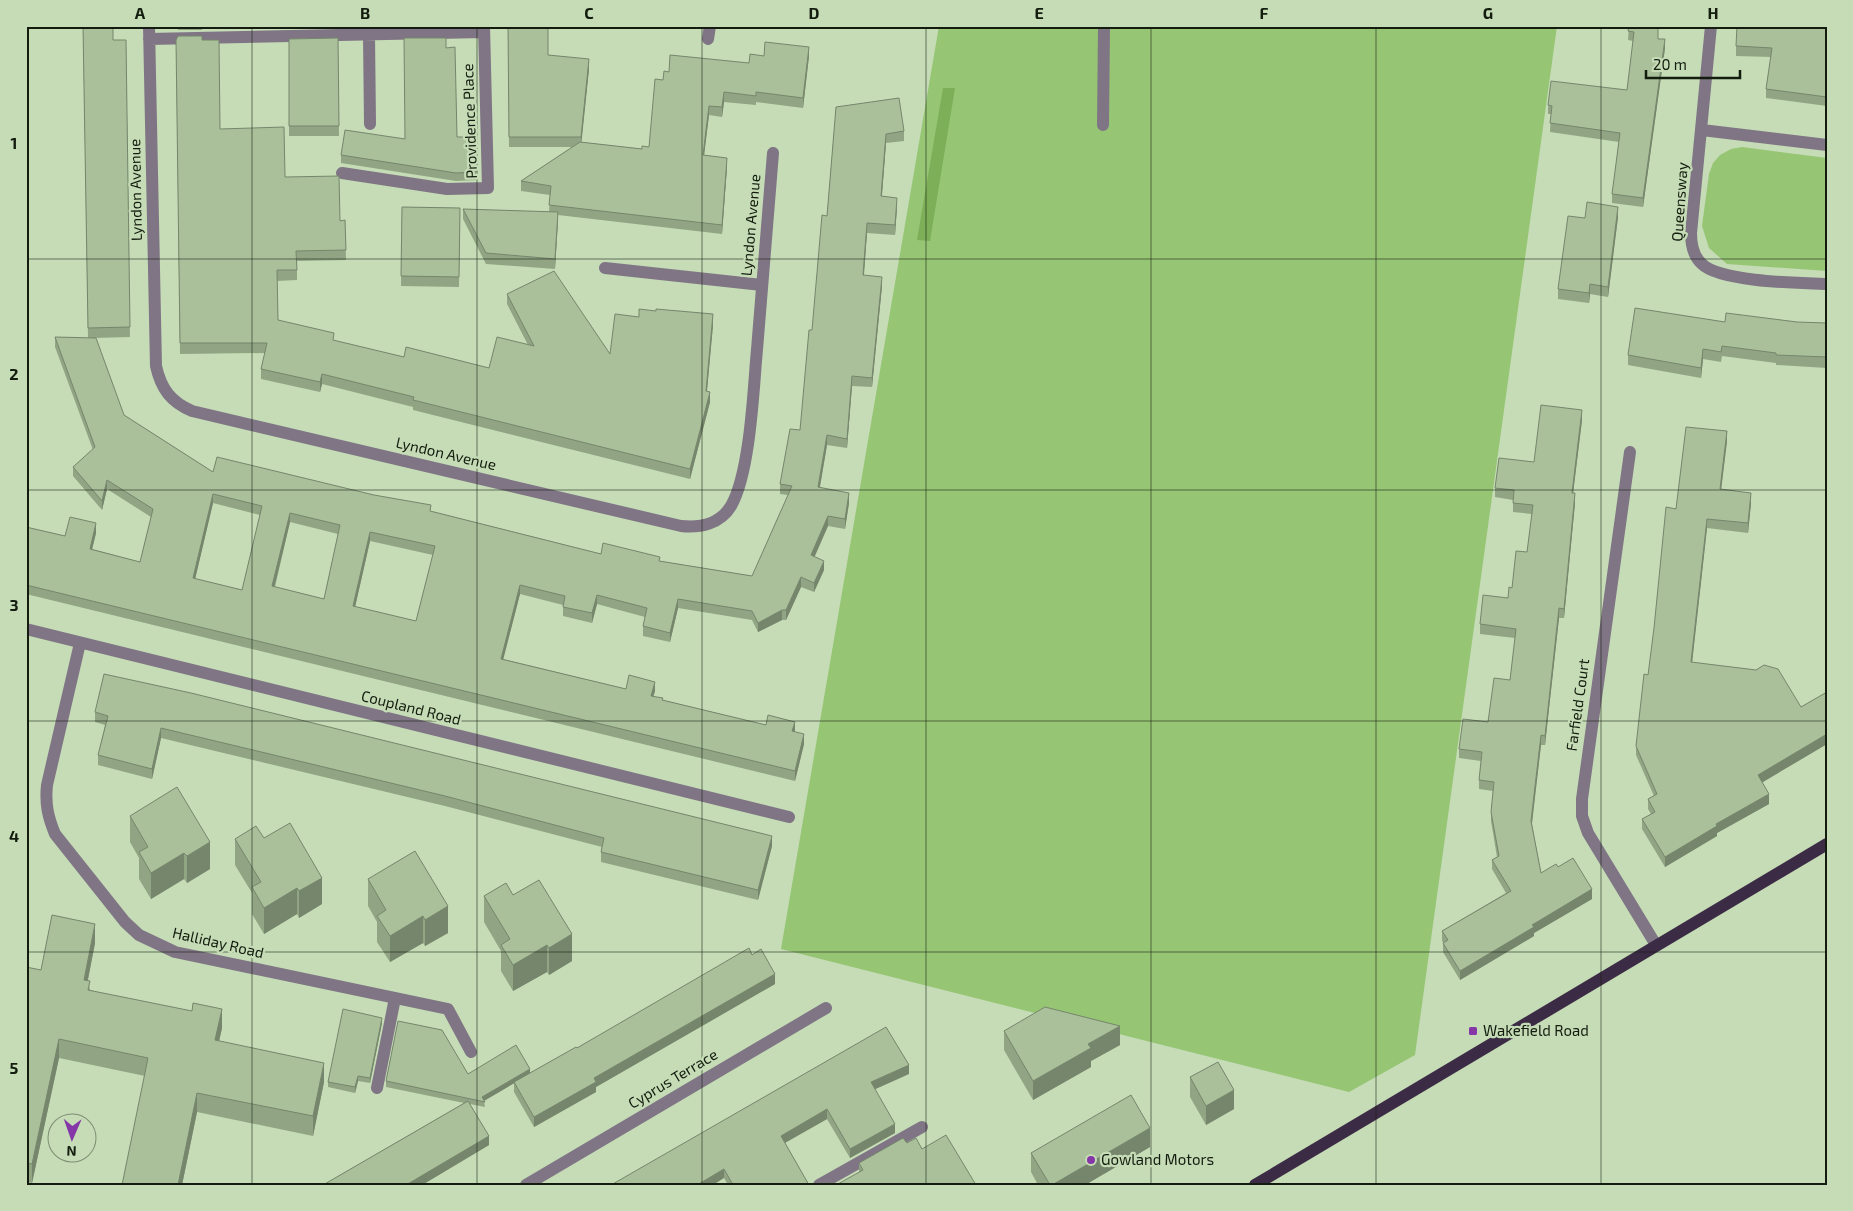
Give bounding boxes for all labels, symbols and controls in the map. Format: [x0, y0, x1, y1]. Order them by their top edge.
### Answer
text: A [135, 3, 146, 22]
text: B [360, 3, 370, 22]
text: C [584, 3, 594, 22]
text: D [809, 3, 820, 22]
text: E [1034, 3, 1044, 22]
text: F [1260, 3, 1269, 22]
text: G [1483, 3, 1493, 22]
text: H [1707, 3, 1719, 22]
scale bar [1646, 48, 1739, 80]
text: 20 m [1653, 55, 1687, 73]
street label: Providence Place [458, 63, 480, 179]
text: 1 [11, 133, 17, 152]
street label: Lyndon Avenue [125, 139, 145, 241]
street label: Queensway [1667, 162, 1692, 242]
street label: Lyndon Avenue [737, 173, 763, 277]
text: 2 [9, 364, 19, 383]
street label: Lyndon Avenue [394, 433, 498, 473]
text: 3 [9, 595, 19, 614]
street label: Farfield Court [1562, 657, 1592, 752]
street label: Coupland Road [359, 686, 463, 728]
text: 4 [9, 826, 19, 845]
street label: Halliday Road [171, 923, 266, 961]
place label: Wakefield Road [1483, 1021, 1589, 1039]
marker: Wakefield Road [1467, 1025, 1479, 1037]
street label: Cyprus Terrace [625, 1044, 720, 1112]
text: 5 [10, 1058, 19, 1077]
north arrow [48, 1114, 98, 1164]
text: N [66, 1143, 77, 1160]
place label: Gowland Motors [1101, 1150, 1214, 1168]
marker: Gowland Motors [1085, 1154, 1097, 1166]

